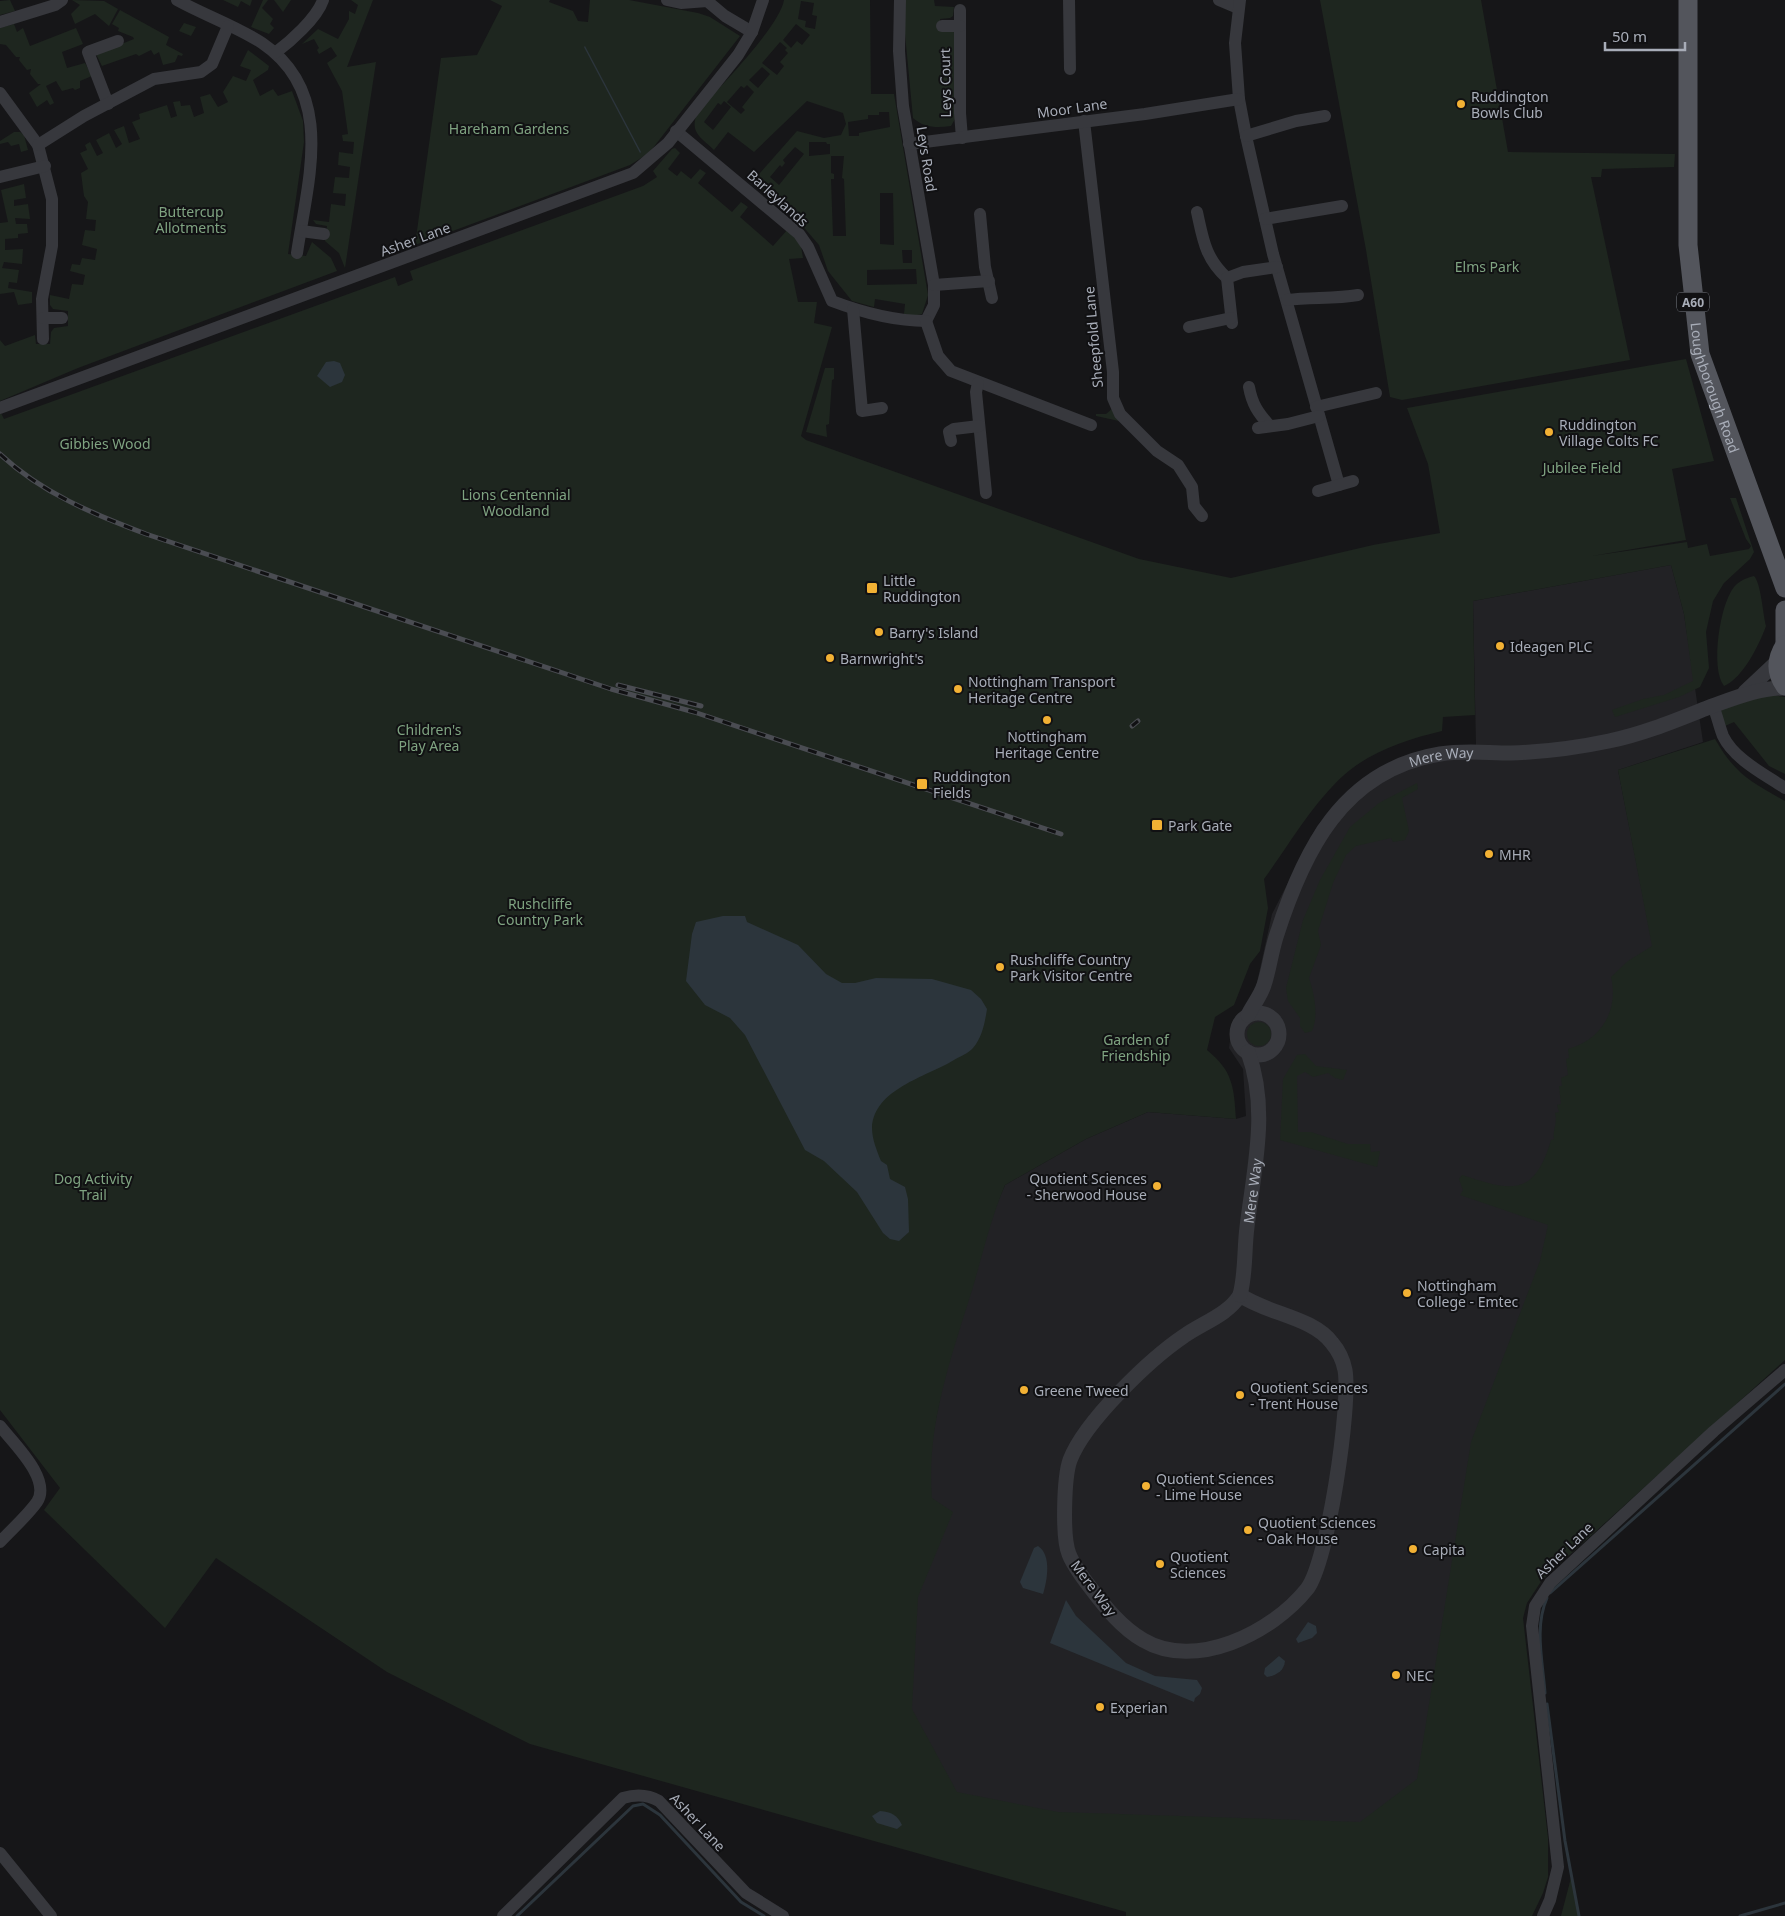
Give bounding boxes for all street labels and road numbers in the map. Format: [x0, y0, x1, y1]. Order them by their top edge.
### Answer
street label: Leys Court [935, 48, 955, 118]
street label: Moor Lane [1036, 94, 1108, 122]
street label: Leys Road [912, 125, 942, 193]
street label: Barleylands [743, 165, 813, 231]
street label: Asher Lane [377, 217, 453, 260]
street label: Sheepfold Lane [1079, 285, 1107, 388]
road number: A60 [1677, 292, 1709, 312]
street label: Loughborough Road [1687, 321, 1745, 455]
street label: Mere Way [1406, 742, 1474, 771]
street label: Mere Way [1238, 1156, 1266, 1224]
street label: Asher Lane [1531, 1518, 1597, 1582]
street label: Mere Way [1067, 1556, 1122, 1621]
street label: Asher Lane [666, 1789, 730, 1855]

